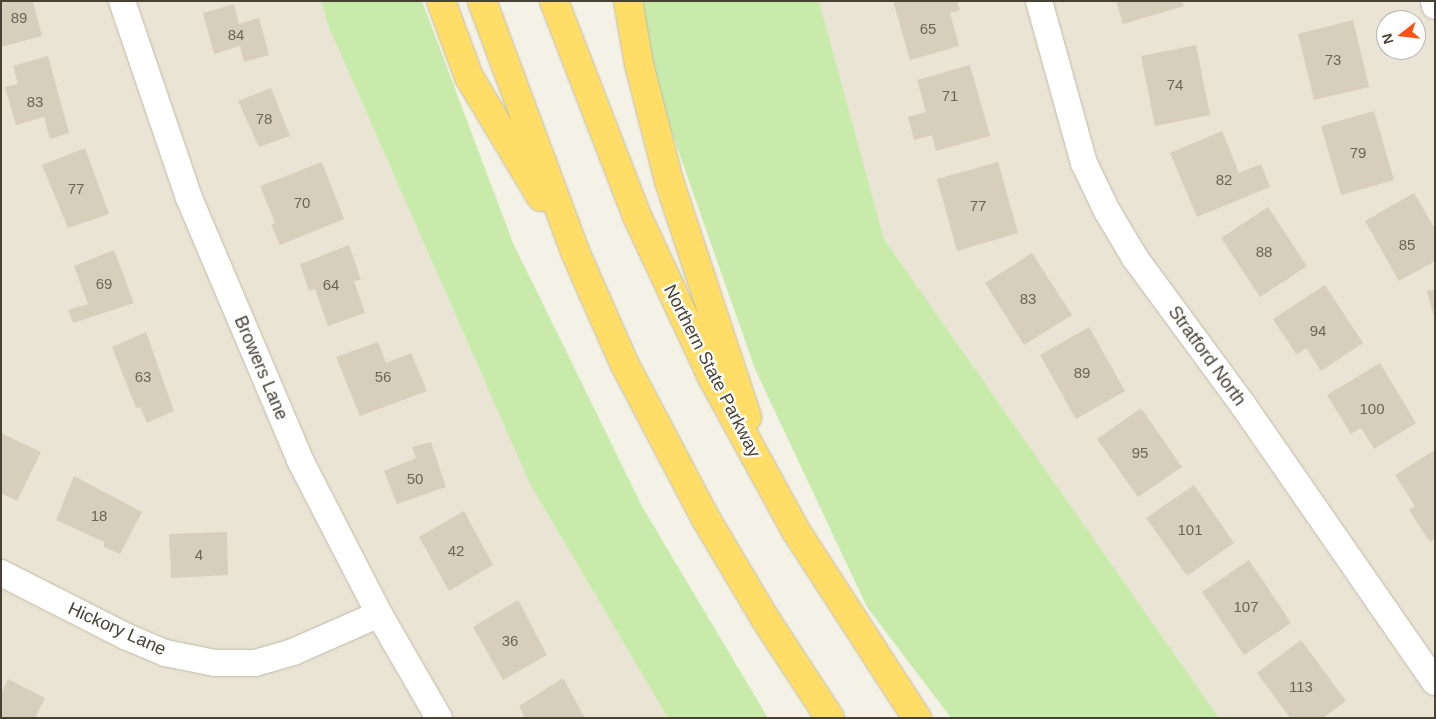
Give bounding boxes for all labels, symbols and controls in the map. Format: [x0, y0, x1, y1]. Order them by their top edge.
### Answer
house number: 89 [11, 9, 27, 27]
north arrow [1376, 10, 1426, 60]
house number: 65 [920, 20, 936, 38]
house number: 84 [228, 26, 244, 44]
text: N [1378, 32, 1397, 46]
house number: 73 [1325, 51, 1341, 69]
house number: 74 [1167, 76, 1183, 94]
house number: 71 [942, 87, 958, 105]
house number: 83 [27, 93, 43, 111]
house number: 78 [256, 110, 272, 128]
house number: 79 [1350, 144, 1366, 162]
house number: 82 [1216, 171, 1232, 189]
house number: 77 [68, 180, 84, 198]
house number: 70 [294, 194, 310, 212]
house number: 77 [970, 197, 986, 215]
house number: 85 [1399, 236, 1415, 254]
house number: 88 [1256, 243, 1272, 261]
house number: 69 [96, 275, 112, 293]
house number: 64 [323, 276, 339, 294]
street label: Northern State Parkway [659, 281, 765, 461]
house number: 83 [1020, 290, 1036, 308]
street label: Stratford North [1164, 302, 1250, 410]
street label: Browers Lane [229, 313, 293, 423]
house number: 94 [1310, 322, 1326, 340]
house number: 89 [1074, 364, 1090, 382]
house number: 63 [135, 368, 151, 386]
house number: 56 [375, 368, 391, 386]
house number: 100 [1359, 400, 1385, 418]
house number: 95 [1132, 444, 1148, 462]
house number: 50 [407, 470, 423, 488]
house number: 18 [91, 507, 107, 525]
house number: 101 [1177, 521, 1203, 539]
house number: 42 [448, 542, 464, 560]
house number: 4 [195, 546, 203, 564]
street label: Hickory Lane [65, 598, 169, 660]
house number: 107 [1233, 598, 1259, 616]
house number: 36 [502, 632, 518, 650]
house number: 113 [1289, 678, 1313, 696]

